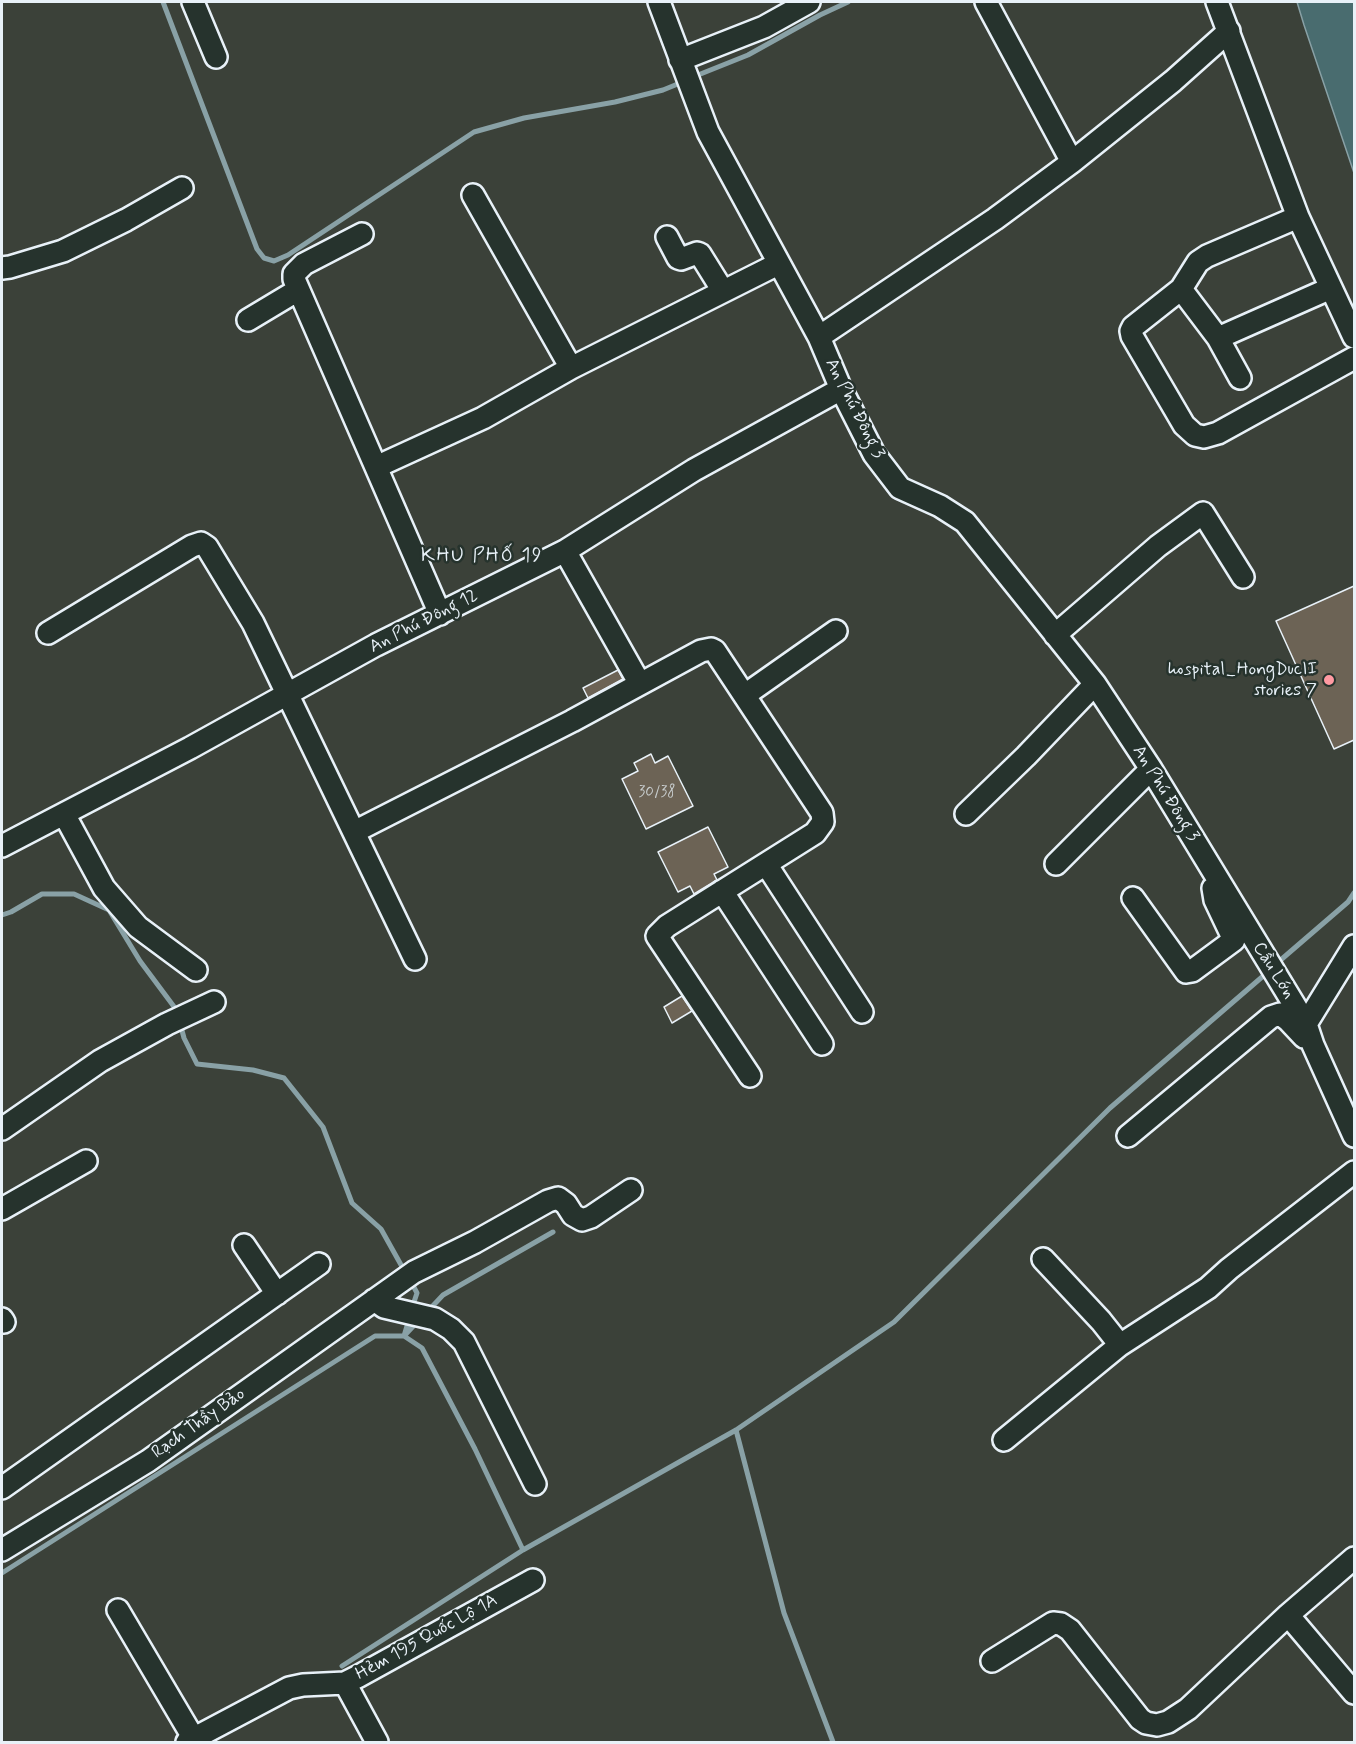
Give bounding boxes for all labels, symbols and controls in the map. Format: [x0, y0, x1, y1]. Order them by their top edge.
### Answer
street label: An Phú Đông 3 [819, 355, 889, 463]
district label: KHU PHỐ 19 [422, 545, 542, 569]
street label: An Phú Đông 12 [366, 585, 482, 659]
place label: hospital_HongDucII stories 7 [1168, 659, 1317, 702]
marker: hospital_HongDucII stories 7 [1322, 673, 1336, 687]
street label: An Phú Đông 3 [1127, 742, 1203, 846]
house number: 30/38 [639, 784, 675, 802]
street label: Cầu Lớn [1247, 938, 1299, 1004]
street label: Rạch Thầy Bảo [148, 1384, 250, 1464]
street label: Hẻm 195 Quốc Lộ 1A [352, 1590, 502, 1686]

